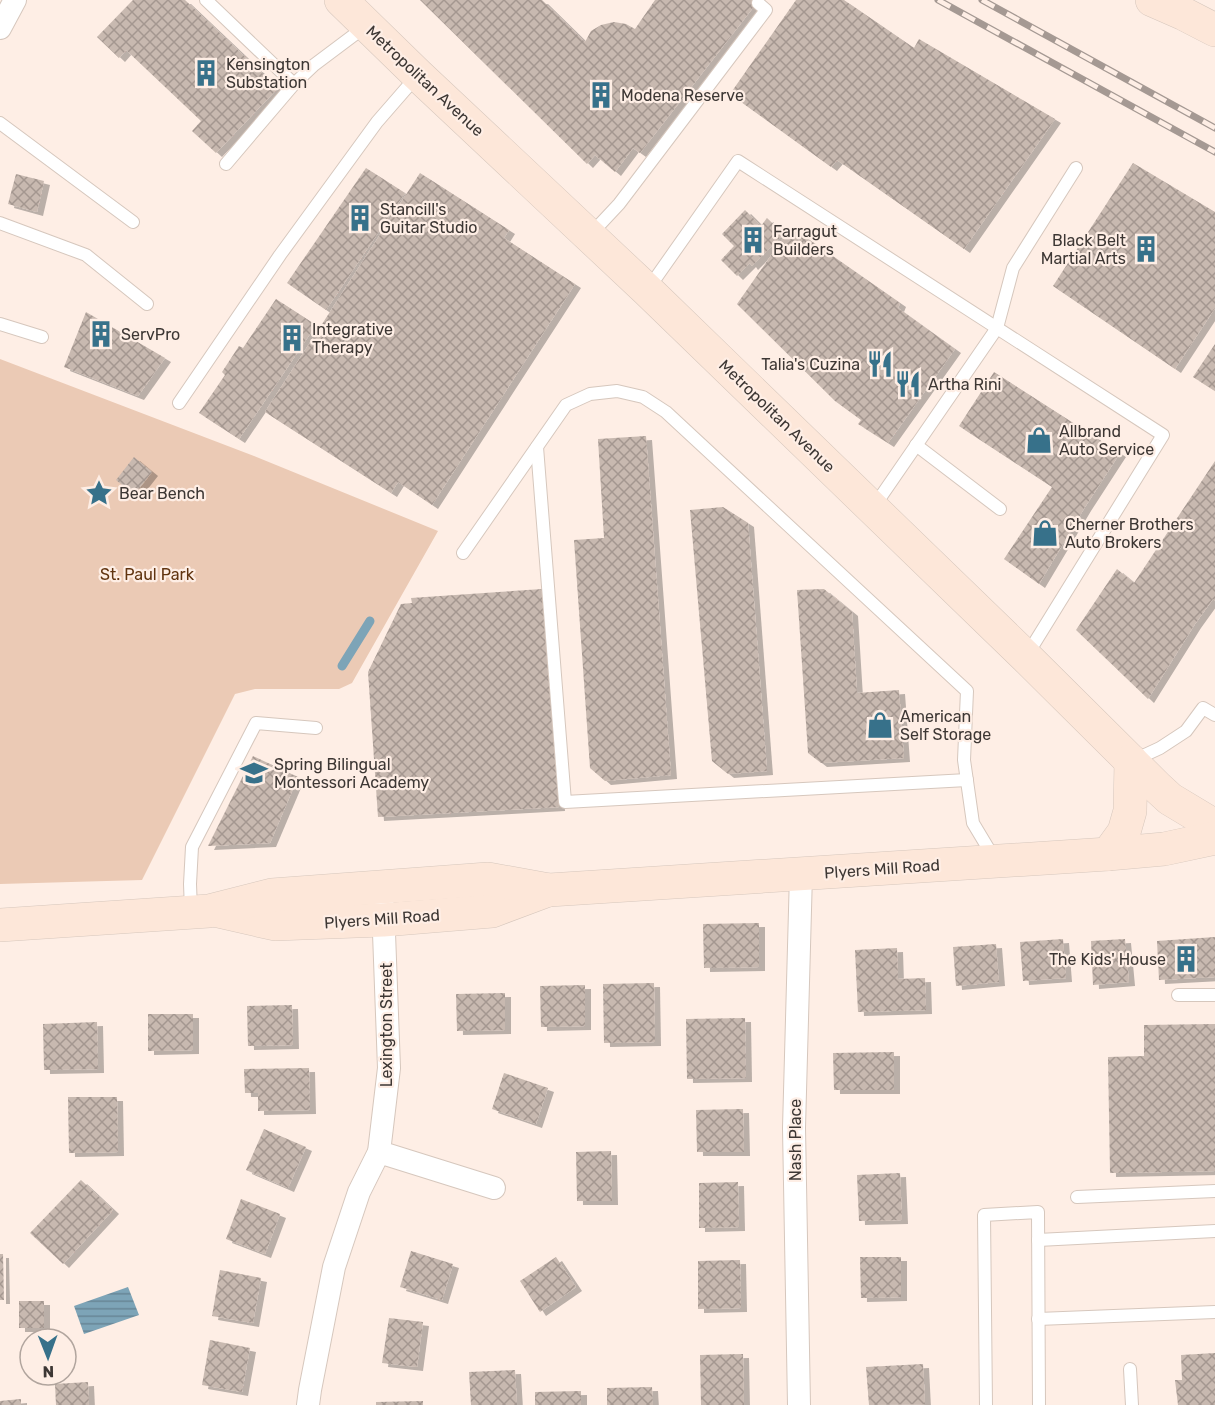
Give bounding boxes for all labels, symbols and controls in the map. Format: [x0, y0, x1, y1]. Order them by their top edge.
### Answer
street label: Metropolitan Avenue [362, 22, 488, 140]
place label: Kensington Substation [226, 55, 310, 92]
building icon: Kensington Substation [191, 58, 221, 88]
building icon: Modena Reserve [586, 80, 616, 110]
place label: Modena Reserve [621, 86, 744, 105]
place label: Stancill's Guitar Studio [380, 200, 478, 237]
building icon: Stancill's Guitar Studio [345, 203, 375, 233]
place label: Farragut Builders [773, 222, 837, 259]
building icon: Farragut Builders [738, 225, 768, 255]
place label: Black Belt Martial Arts [1041, 231, 1126, 268]
building icon: Black Belt Martial Arts [1131, 234, 1161, 264]
building icon: ServPro [86, 319, 116, 349]
place label: Integrative Therapy [312, 320, 393, 357]
building icon: Integrative Therapy [277, 323, 307, 353]
place label: ServPro [121, 325, 180, 344]
restaurant icon: Talia's Cuzina [865, 349, 895, 379]
place label: Talia's Cuzina [761, 355, 860, 374]
street label: Metropolitan Avenue [715, 356, 839, 476]
restaurant icon: Artha Rini [893, 369, 923, 399]
place label: Artha Rini [928, 375, 1001, 394]
place label: Allbrand Auto Service [1059, 422, 1154, 459]
shop icon: Allbrand Auto Service [1024, 425, 1054, 455]
place icon: Bear Bench [84, 478, 114, 508]
place label: Bear Bench [119, 484, 205, 503]
place label: Cherner Brothers Auto Brokers [1065, 515, 1194, 552]
shop icon: Cherner Brothers Auto Brokers [1030, 518, 1060, 548]
park label: St. Paul Park [100, 565, 195, 584]
place label: American Self Storage [900, 707, 991, 744]
shop icon: American Self Storage [865, 710, 895, 740]
place label: Spring Bilingual Montessori Academy [274, 755, 429, 792]
school or university icon: Spring Bilingual Montessori Academy [239, 758, 269, 788]
street label: Plyers Mill Road [823, 855, 941, 883]
street label: Plyers Mill Road [323, 905, 441, 933]
building icon: The Kids' House [1171, 944, 1201, 974]
place label: The Kids' House [1049, 950, 1166, 969]
street label: Lexington Street [377, 963, 396, 1087]
street label: Nash Place [786, 1099, 805, 1181]
north arrow [18, 1327, 78, 1387]
text: N [42, 1362, 54, 1381]

